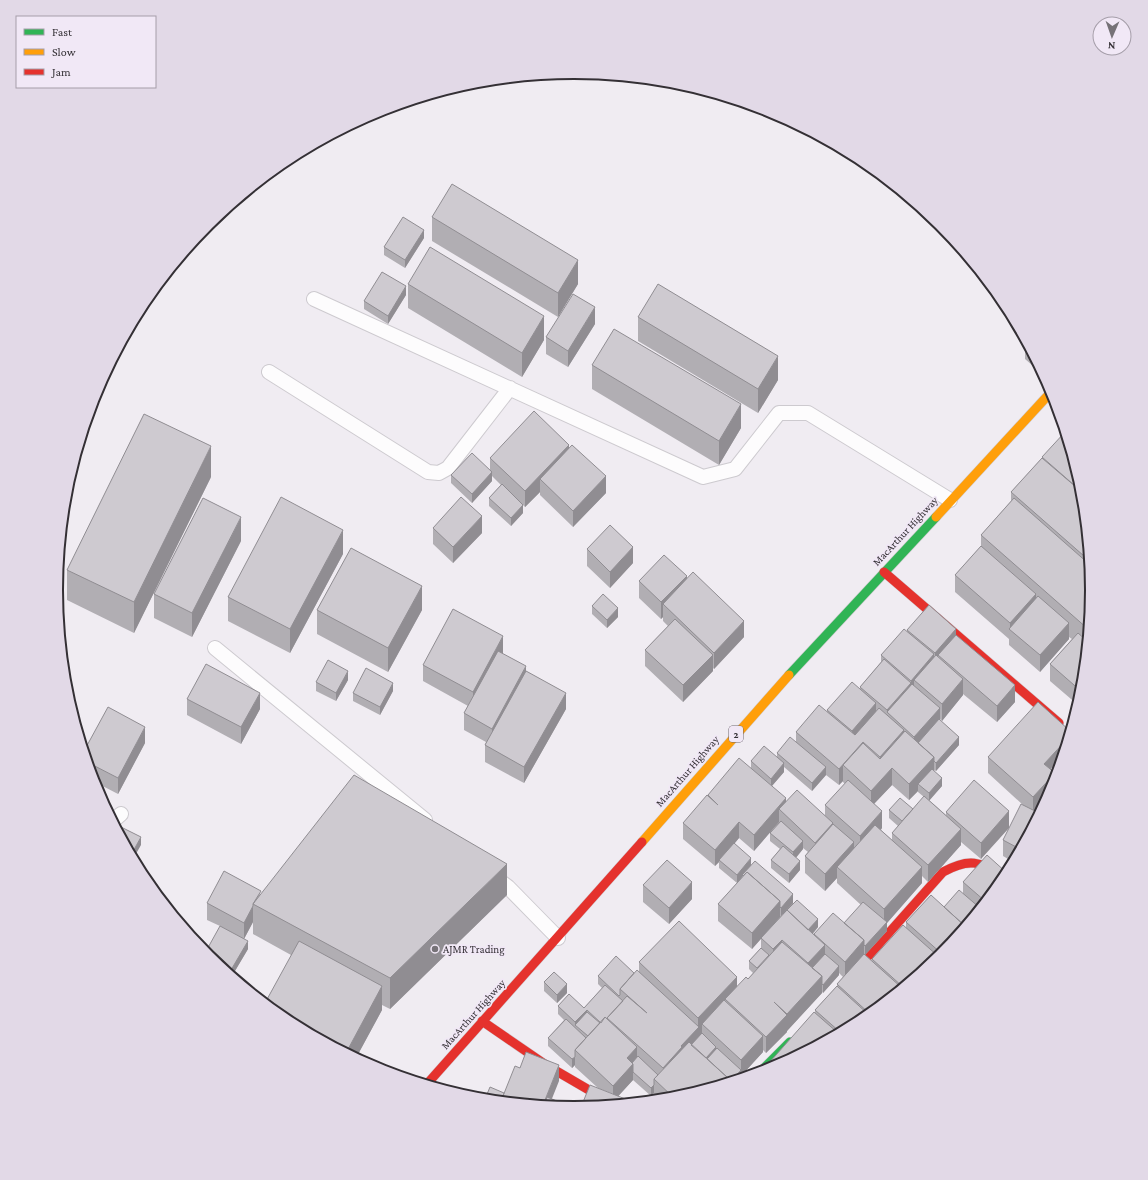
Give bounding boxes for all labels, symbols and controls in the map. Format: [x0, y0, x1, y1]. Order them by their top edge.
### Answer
legend [16, 16, 156, 88]
north arrow [1092, 16, 1132, 56]
text: Fast [52, 25, 73, 39]
text: N [1107, 40, 1116, 52]
text: Slow [52, 45, 76, 59]
text: Jam [51, 65, 71, 79]
street label: MacArthur Highway [870, 493, 941, 569]
road number: 2 [729, 726, 743, 742]
street label: MacArthur Highway [653, 733, 722, 809]
place label: AJMR Trading [443, 943, 505, 956]
marker: AJMR Trading [430, 944, 440, 954]
street label: MacArthur Highway [439, 976, 509, 1052]

